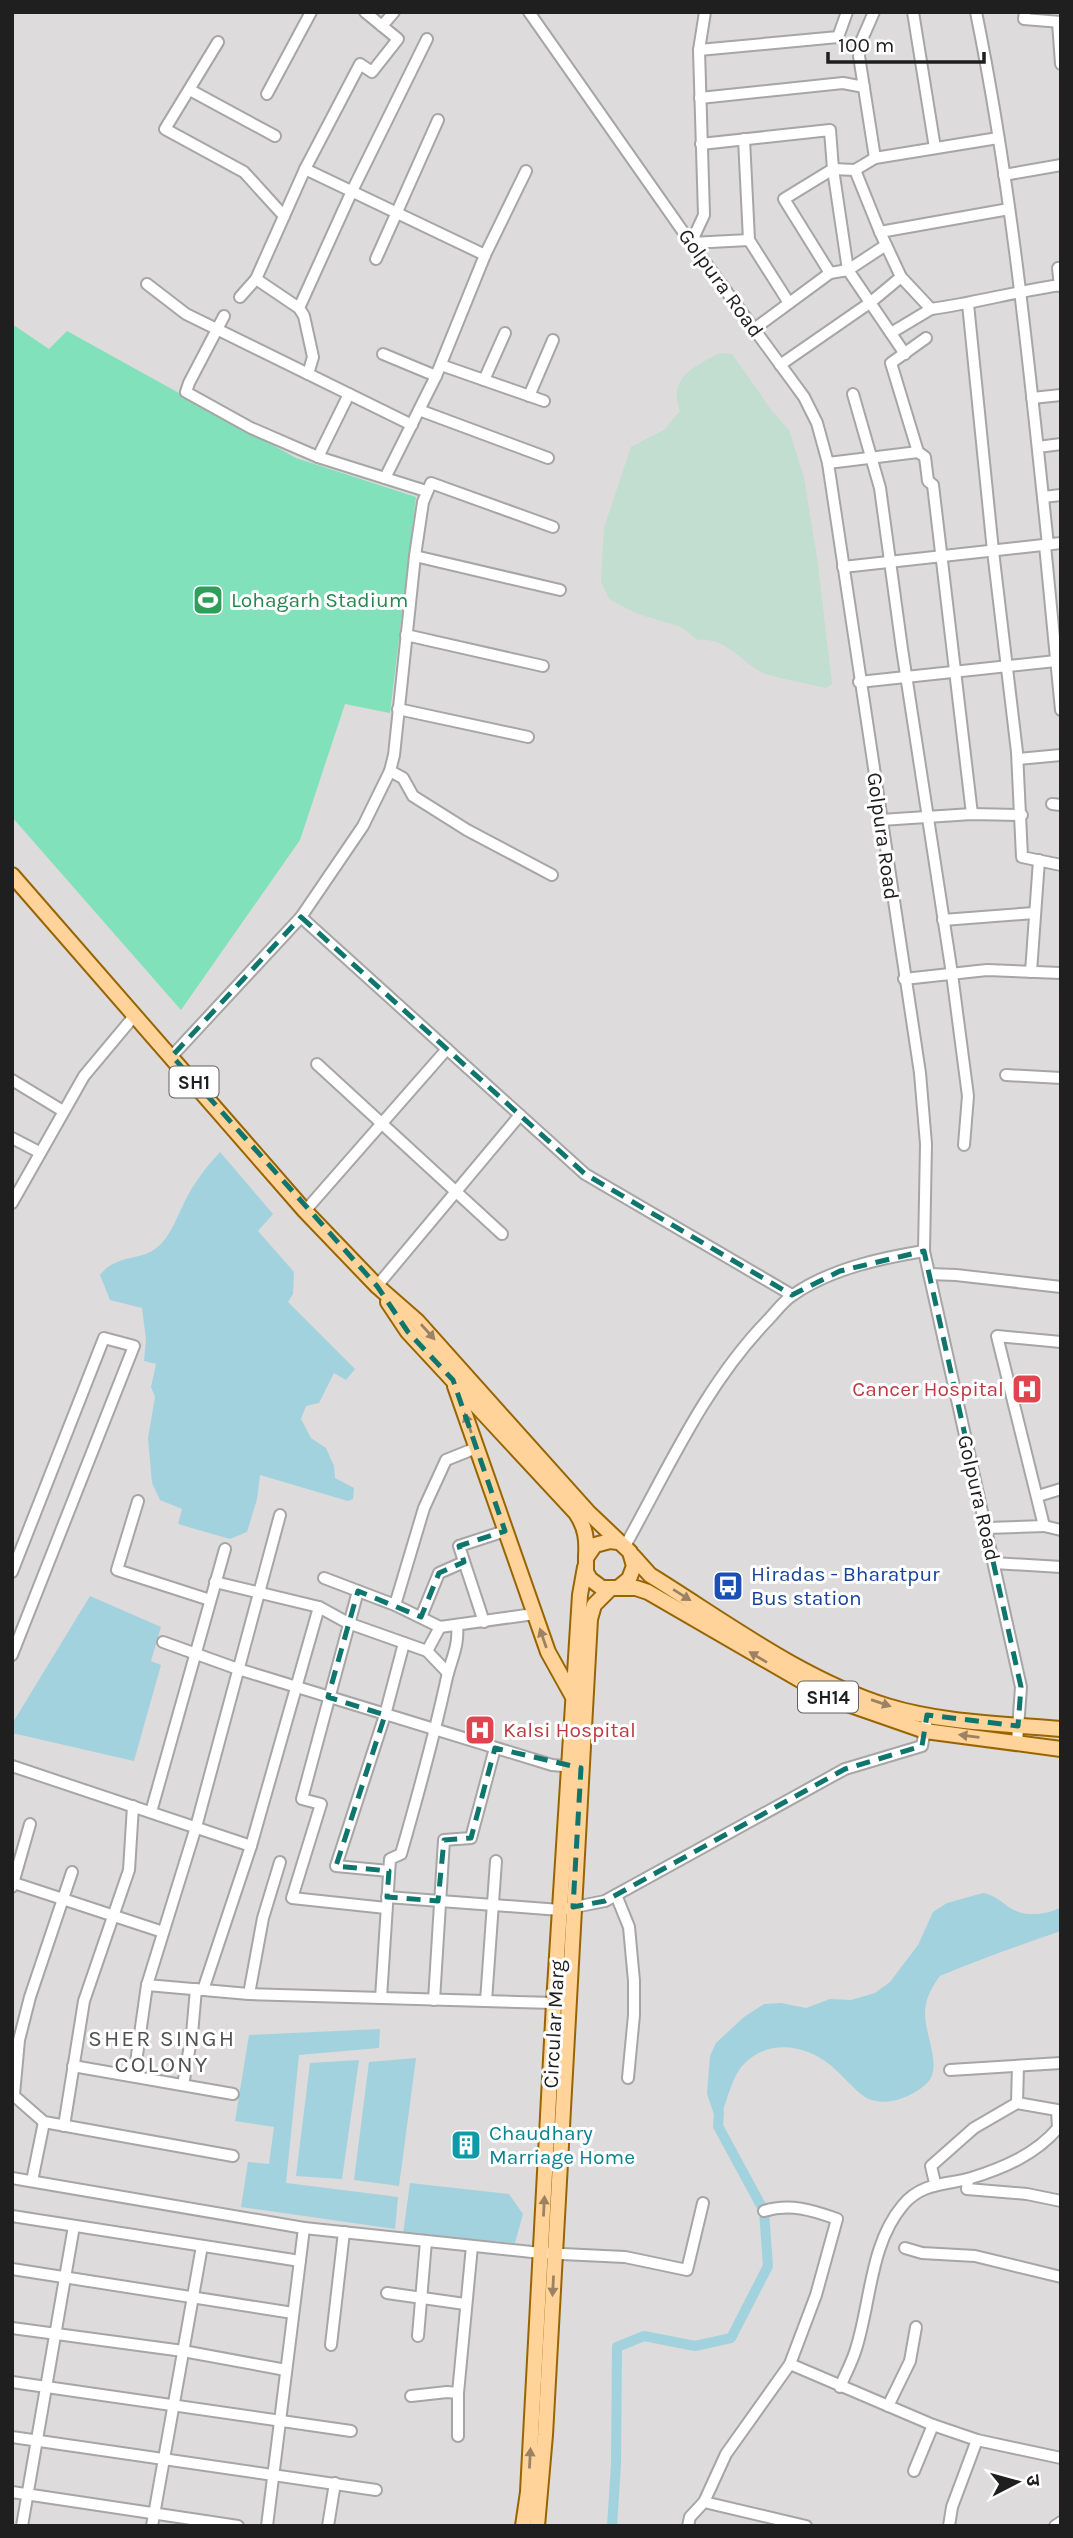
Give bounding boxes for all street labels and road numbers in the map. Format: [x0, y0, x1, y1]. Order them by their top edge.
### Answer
street label: Golpura Road [674, 224, 768, 342]
street label: Golpura Road [862, 771, 904, 901]
road number: SH1 [170, 1066, 218, 1098]
street label: Golpura Road [953, 1433, 1005, 1563]
road number: SH14 [798, 1681, 858, 1712]
street label: Circular Marg [539, 1959, 569, 2089]

